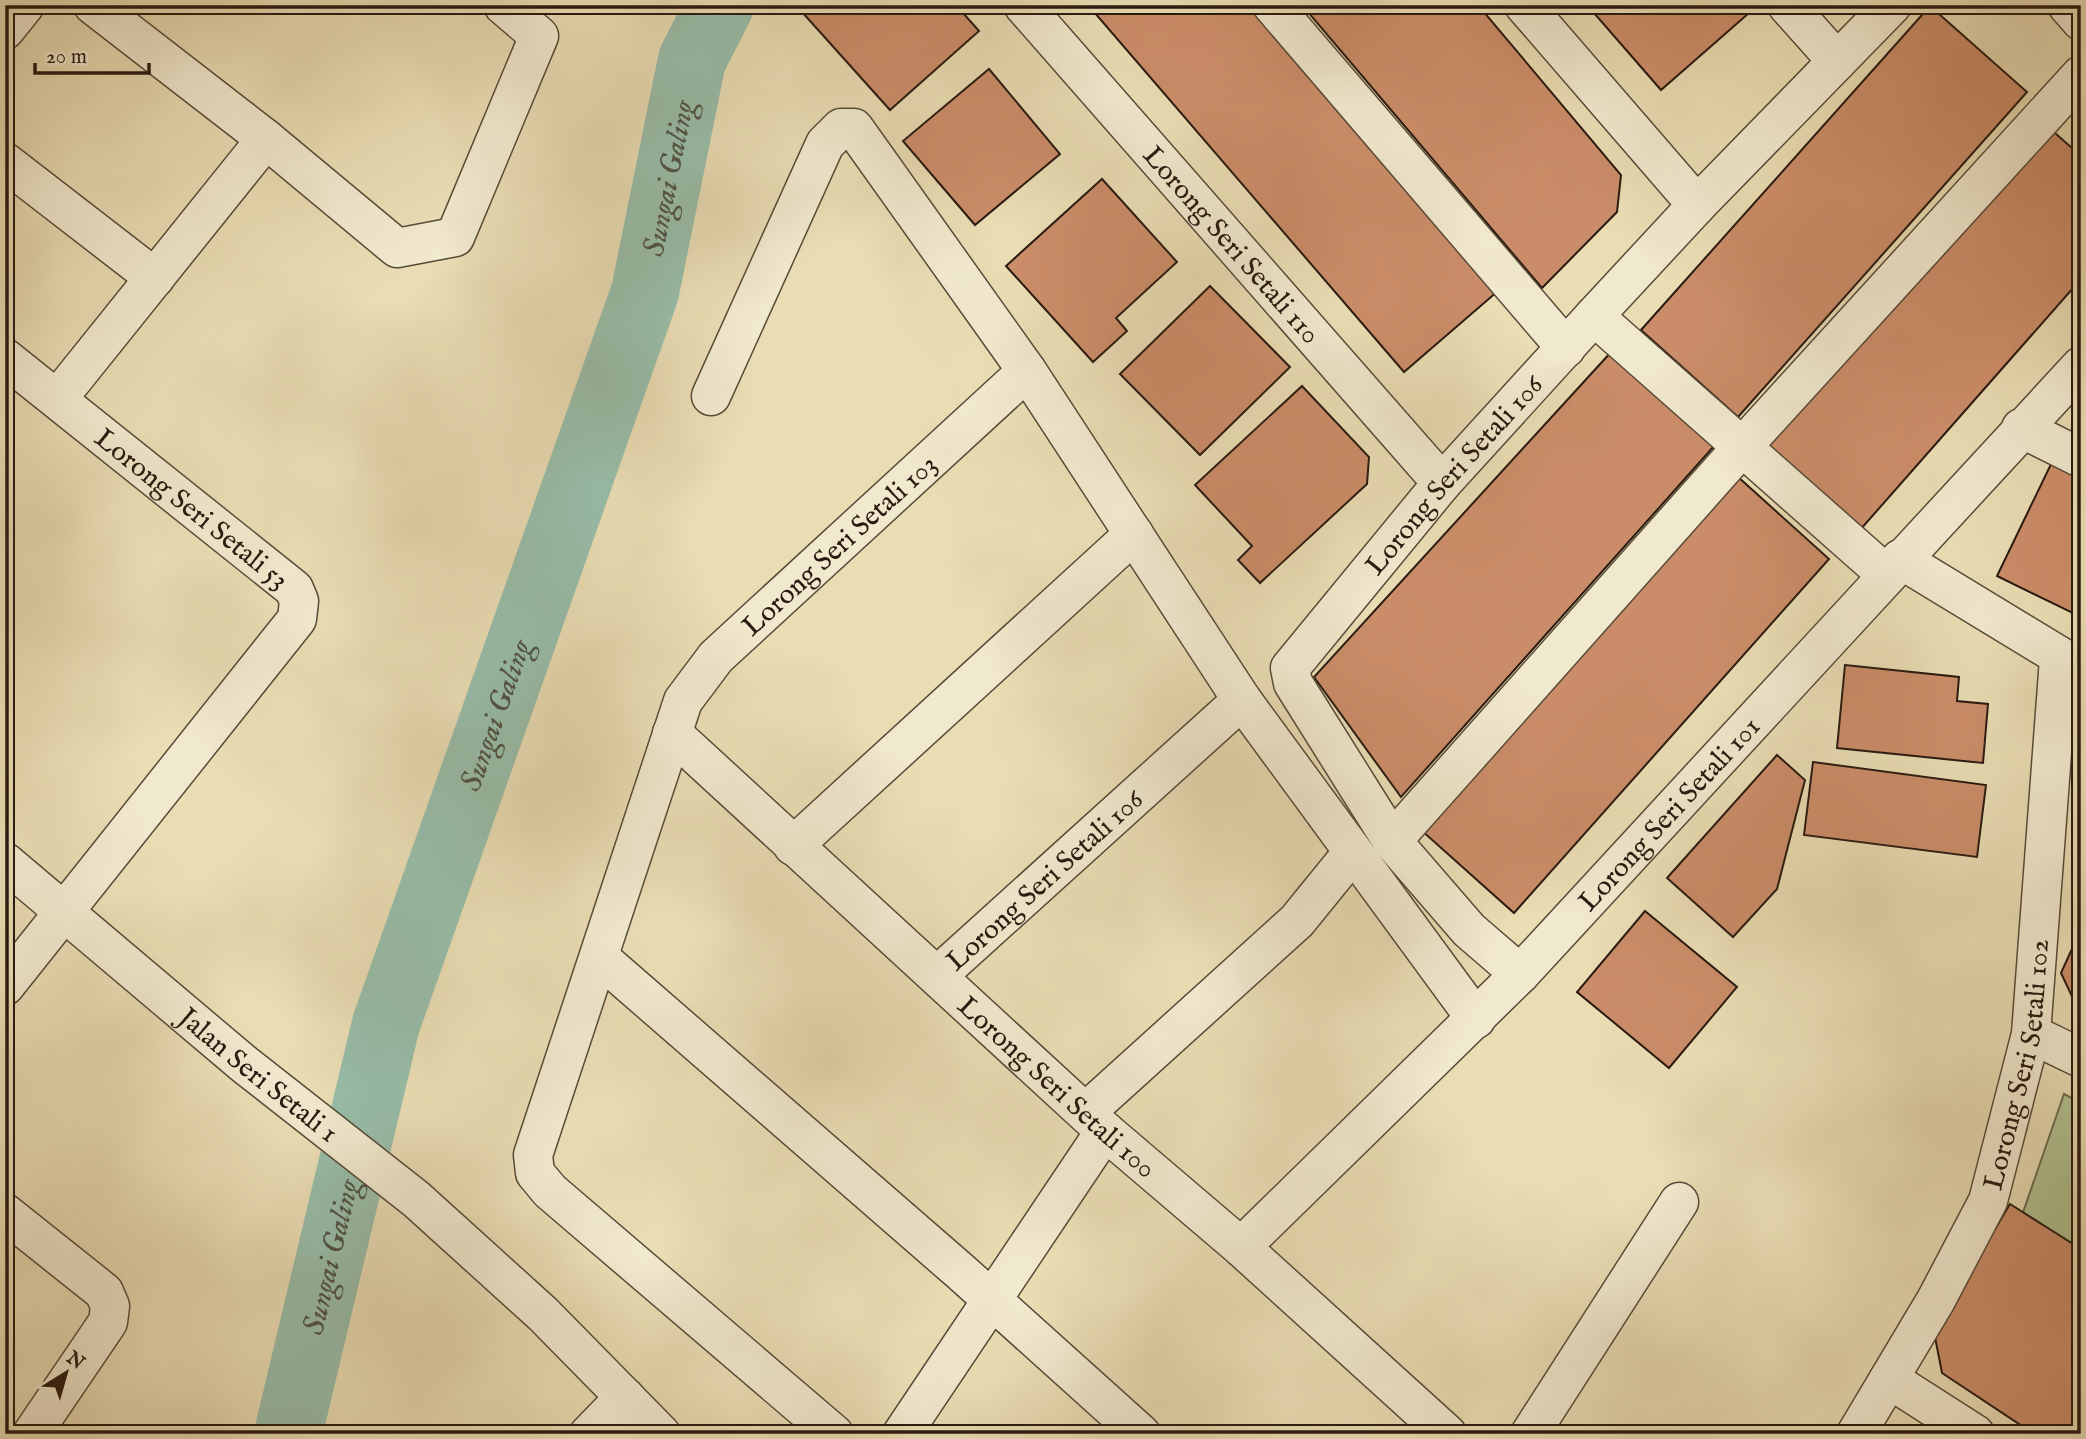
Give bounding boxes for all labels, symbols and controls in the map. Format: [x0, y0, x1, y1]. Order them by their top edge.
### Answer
scale bar [35, 32, 149, 76]
text: 20 m [46, 44, 87, 71]
water label: Sungai Galing [636, 96, 705, 260]
street label: Lorong Seri Setali 110 [1134, 139, 1327, 352]
street label: Lorong Seri Setali 106 [1359, 368, 1552, 583]
street label: Lorong Seri Setali 53 [87, 422, 295, 598]
street label: Lorong Seri Setali 103 [735, 448, 945, 644]
water label: Sungai Galing [453, 634, 542, 797]
street label: Lorong Seri Setali 101 [1572, 710, 1769, 920]
street label: Lorong Seri Setali 106 [940, 782, 1152, 979]
street label: Lorong Seri Setali 102 [1977, 938, 2058, 1194]
street label: Lorong Seri Setali 100 [949, 989, 1163, 1187]
street label: Jalan Seri Setali 1 [168, 999, 344, 1151]
water label: Sungai Galing [295, 1175, 369, 1339]
north arrow [32, 1338, 102, 1408]
text: N [60, 1346, 89, 1376]

